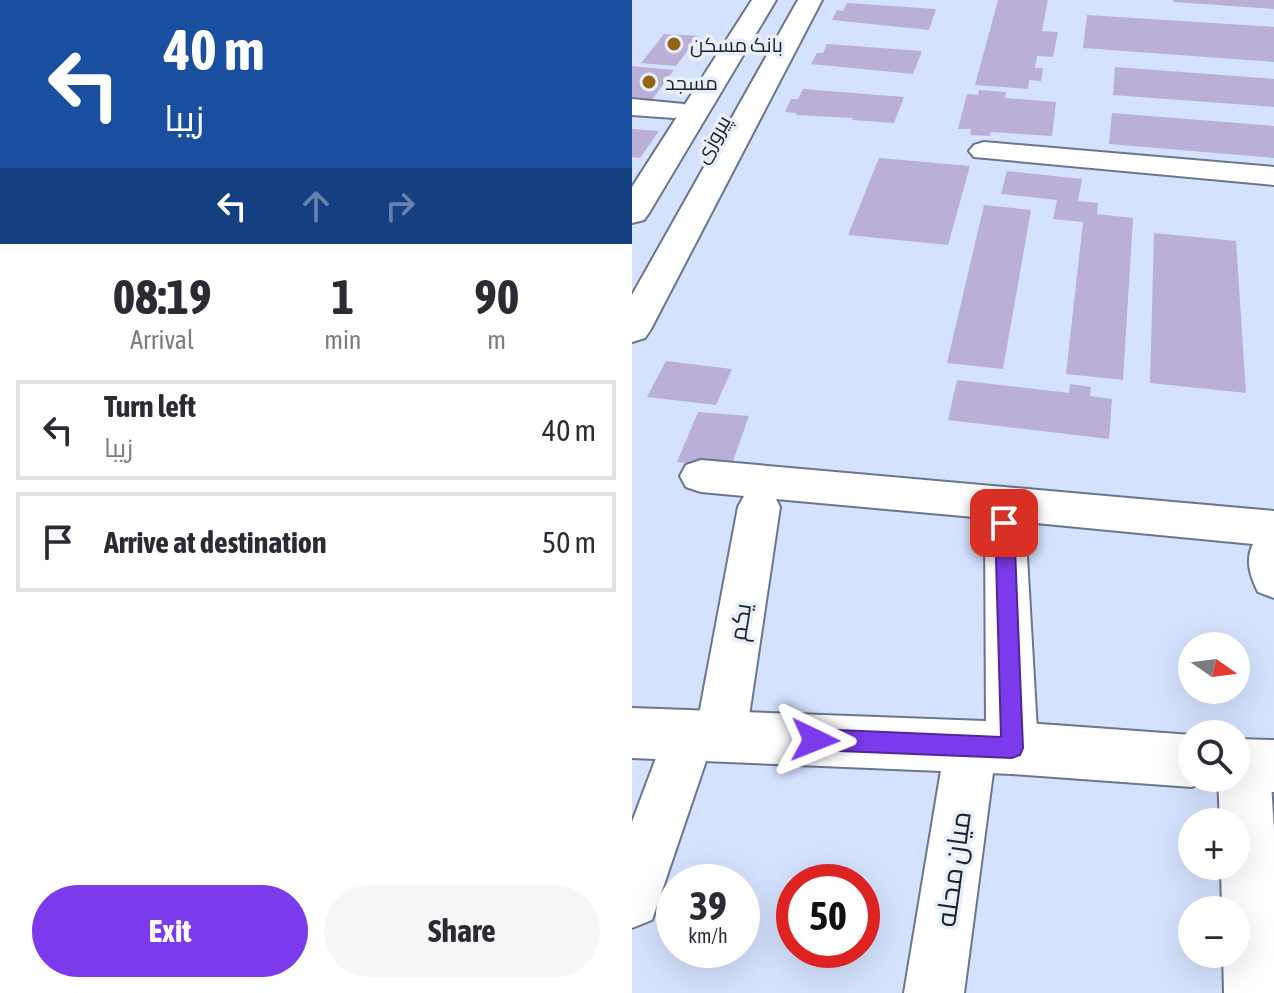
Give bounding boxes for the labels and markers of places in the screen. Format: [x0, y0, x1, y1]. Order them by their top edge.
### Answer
place label: بانک مسکن [690, 33, 783, 58]
marker: بانک مسکن [665, 35, 683, 53]
place label: مسجد [665, 71, 718, 94]
marker: مسجد [640, 73, 658, 91]
pin [970, 489, 1038, 557]

